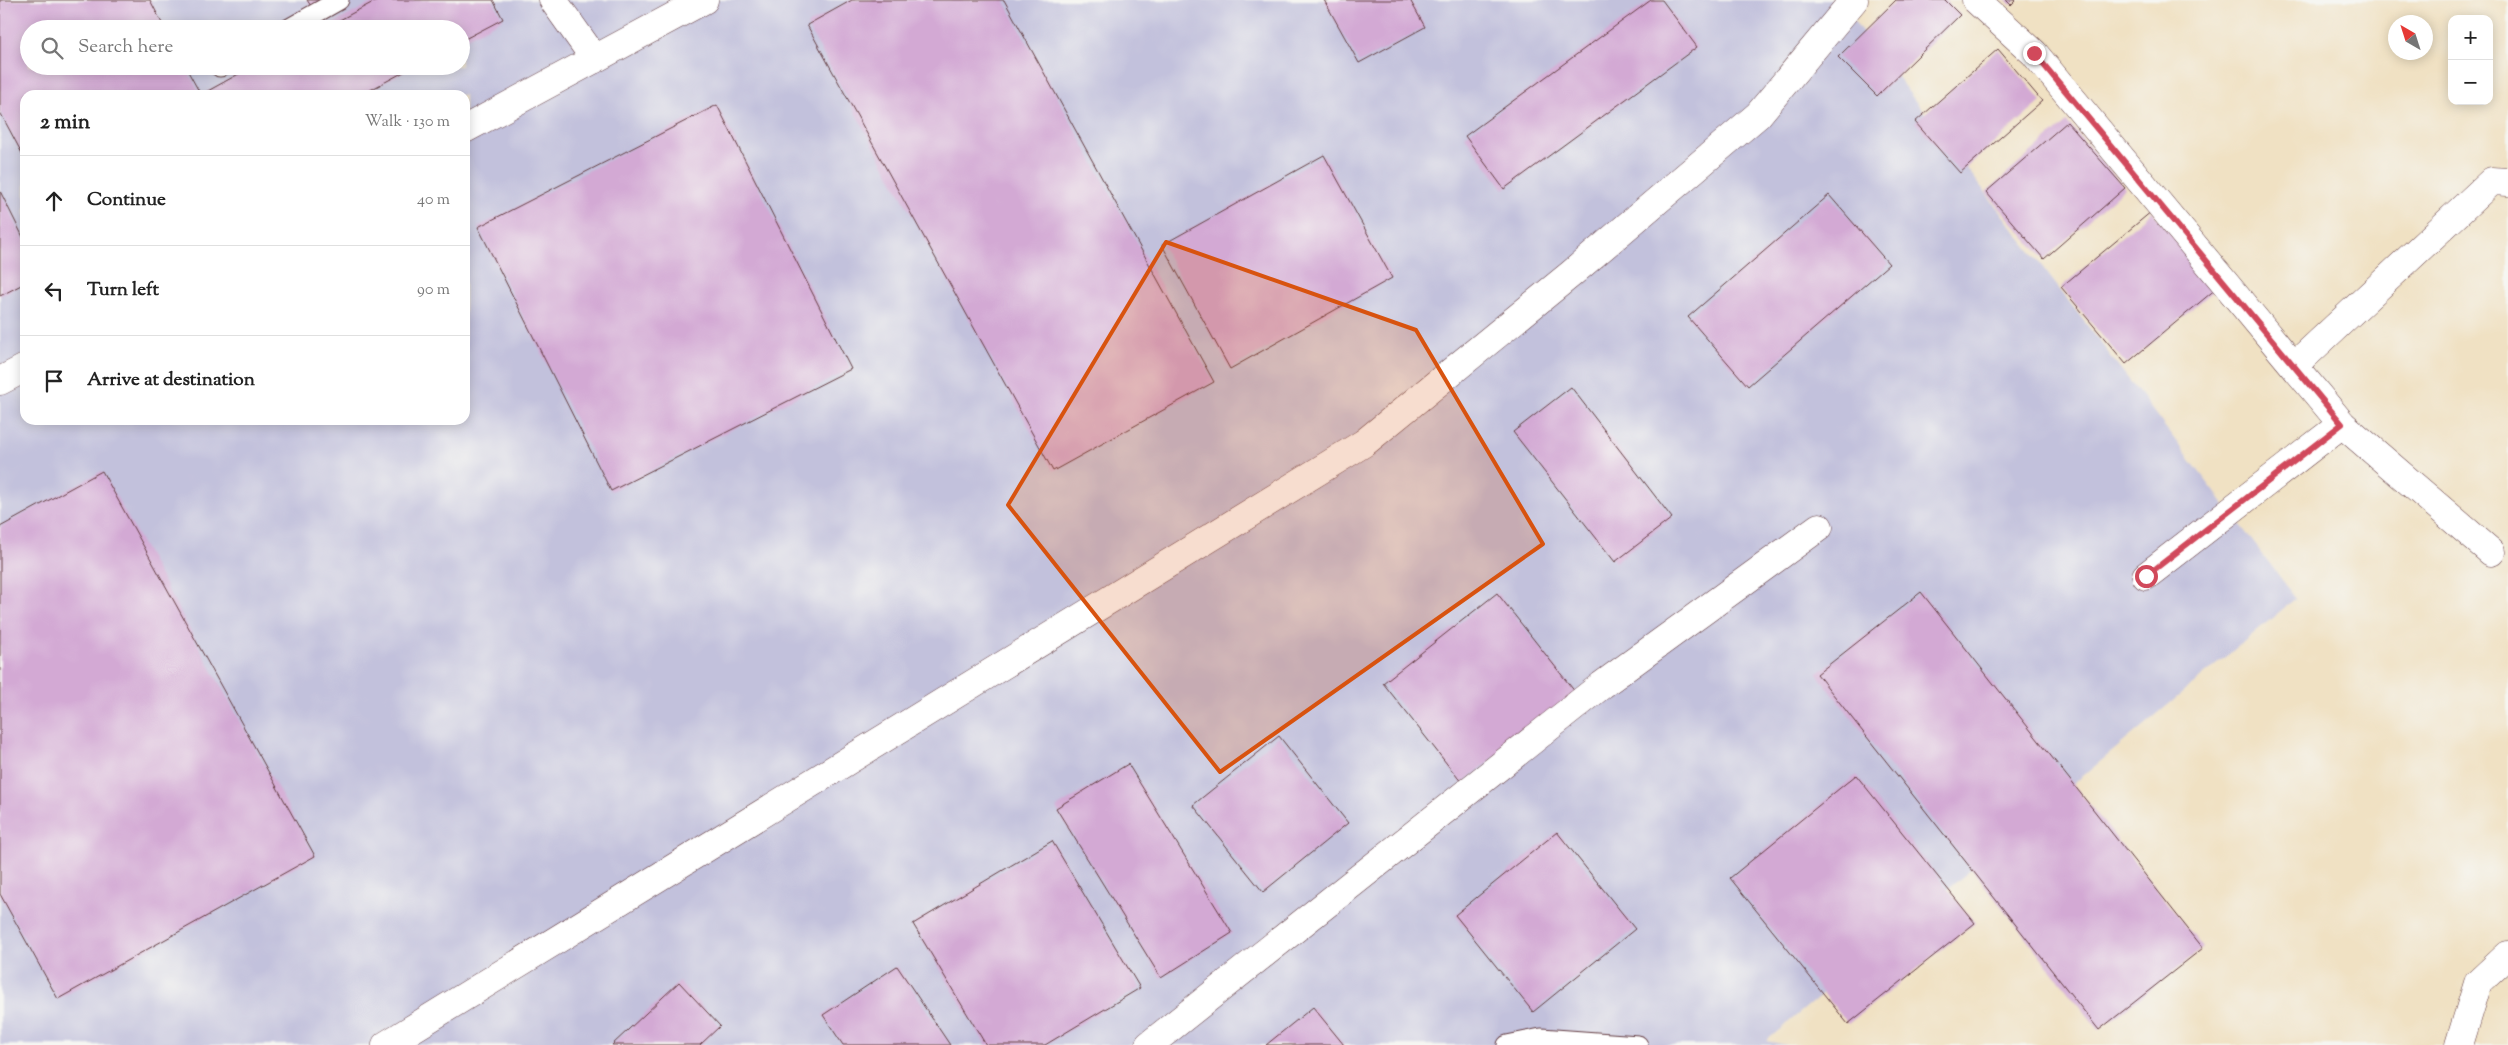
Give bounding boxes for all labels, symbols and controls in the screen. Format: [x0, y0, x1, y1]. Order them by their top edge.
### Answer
north arrow [2388, 15, 2433, 60]
map controls [2448, 15, 2493, 105]
button: + [2448, 15, 2493, 60]
search box [20, 20, 470, 75]
icon: search [38, 34, 66, 62]
text: Search here [78, 34, 173, 61]
route end [2023, 42, 2046, 65]
button: − [2448, 60, 2493, 105]
text: 2 min [40, 108, 90, 138]
text: Walk · 130 m [365, 111, 450, 134]
icon: ahead [40, 187, 68, 215]
text: Continue [87, 187, 166, 214]
text: 40 m [417, 189, 450, 212]
icon: left [40, 277, 68, 305]
text: Turn left [87, 277, 159, 304]
text: 90 m [417, 279, 450, 302]
icon: arrive [40, 367, 68, 395]
text: Arrive at destination [87, 367, 255, 394]
route start [2135, 565, 2158, 588]

